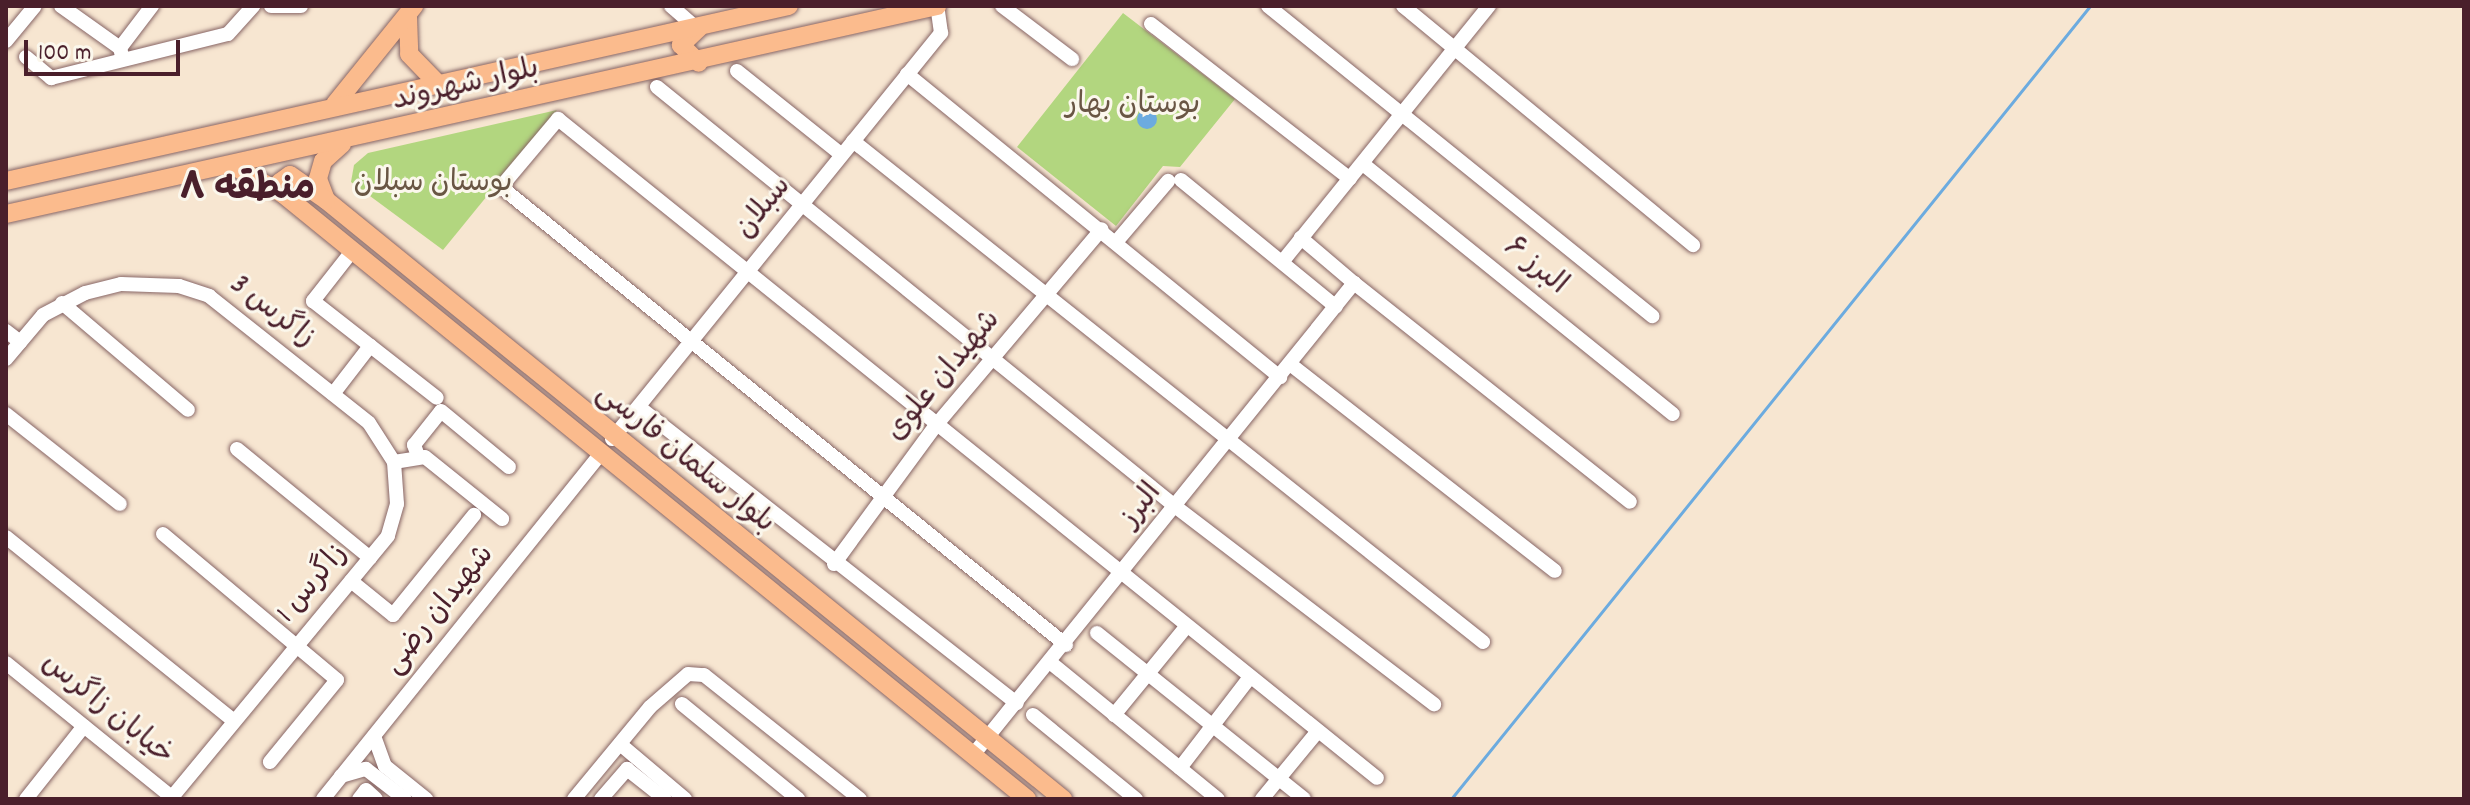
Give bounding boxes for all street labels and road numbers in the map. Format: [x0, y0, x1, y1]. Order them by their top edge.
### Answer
street label: بلوار شهروند [389, 53, 543, 121]
street label: سبلان [729, 170, 801, 248]
street label: البرز ۶ [1495, 231, 1573, 305]
street label: زاگرس 3 [221, 268, 321, 358]
street label: شهیدان علوی [880, 304, 1010, 450]
street label: بلوار سلمان فارسی [587, 377, 781, 543]
street label: البرز [1114, 477, 1172, 537]
street label: زاگرس 1 [271, 538, 357, 632]
street label: شهیدان رضی [378, 539, 504, 683]
street label: خیابان زاگرس [33, 647, 179, 775]

